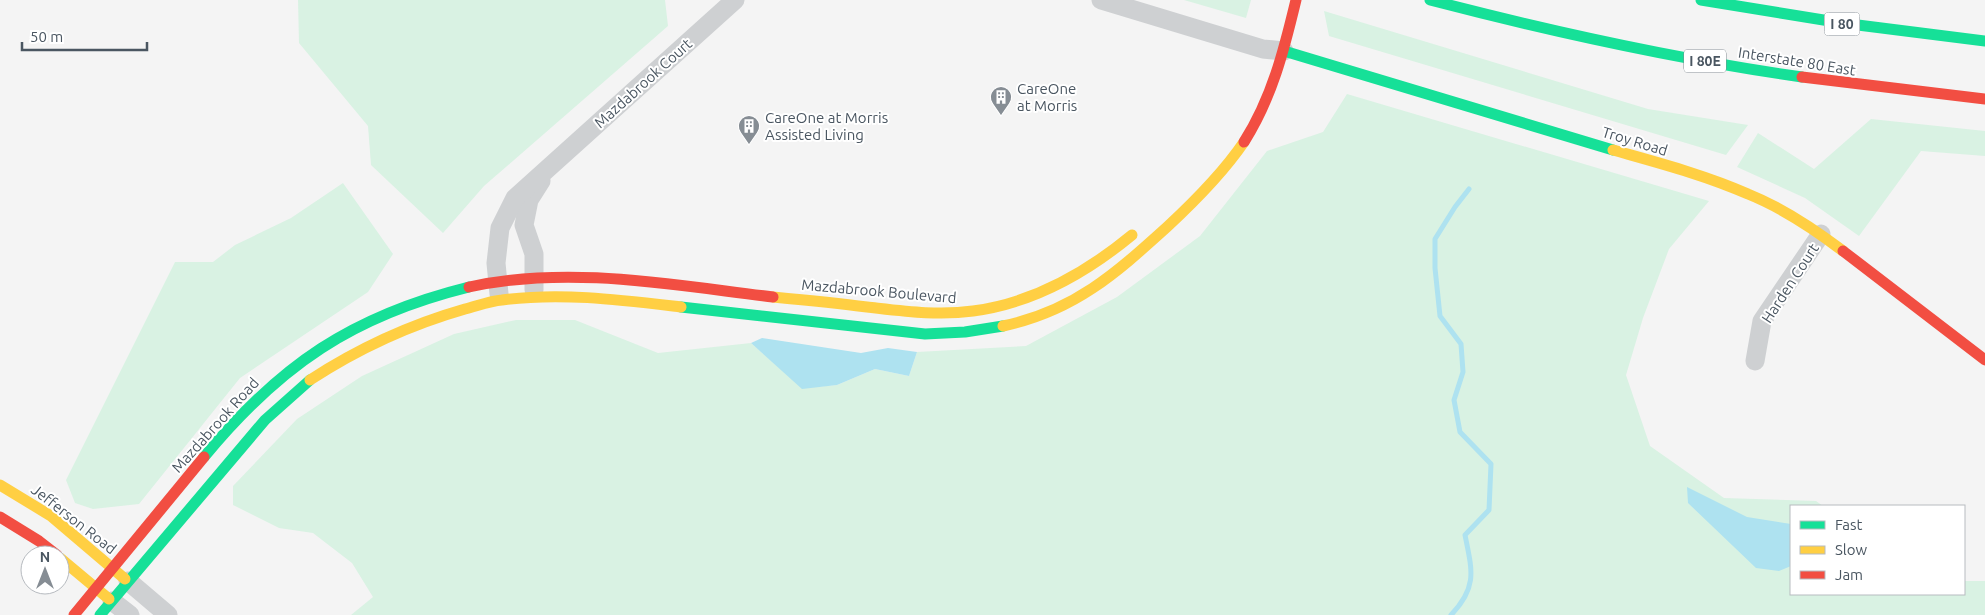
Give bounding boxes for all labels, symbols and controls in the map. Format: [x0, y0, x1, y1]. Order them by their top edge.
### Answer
road number: I 80 [1824, 12, 1860, 36]
scale bar [22, 20, 148, 52]
text: 50 m [30, 28, 63, 45]
street label: Mazdabrook Court [591, 35, 695, 131]
street label: Interstate 80 East [1737, 43, 1857, 79]
road number: I 80E [1684, 49, 1726, 72]
place label: CareOne at Morris [1017, 80, 1077, 114]
building icon: CareOne at Morris [989, 85, 1013, 116]
place label: CareOne at Morris Assisted Living [765, 109, 888, 143]
building icon: CareOne at Morris Assisted Living [737, 114, 761, 145]
street label: Troy Road [1600, 123, 1670, 159]
street label: Harden Court [1758, 240, 1822, 326]
street label: Mazdabrook Boulevard [801, 276, 957, 306]
street label: Mazdabrook Road [168, 374, 262, 476]
street label: Jefferson Road [28, 481, 120, 557]
legend [1790, 505, 1965, 595]
text: Fast [1835, 516, 1863, 533]
text: Slow [1835, 541, 1868, 558]
north arrow [20, 545, 70, 595]
text: N [40, 549, 50, 565]
text: Jam [1835, 566, 1863, 583]

